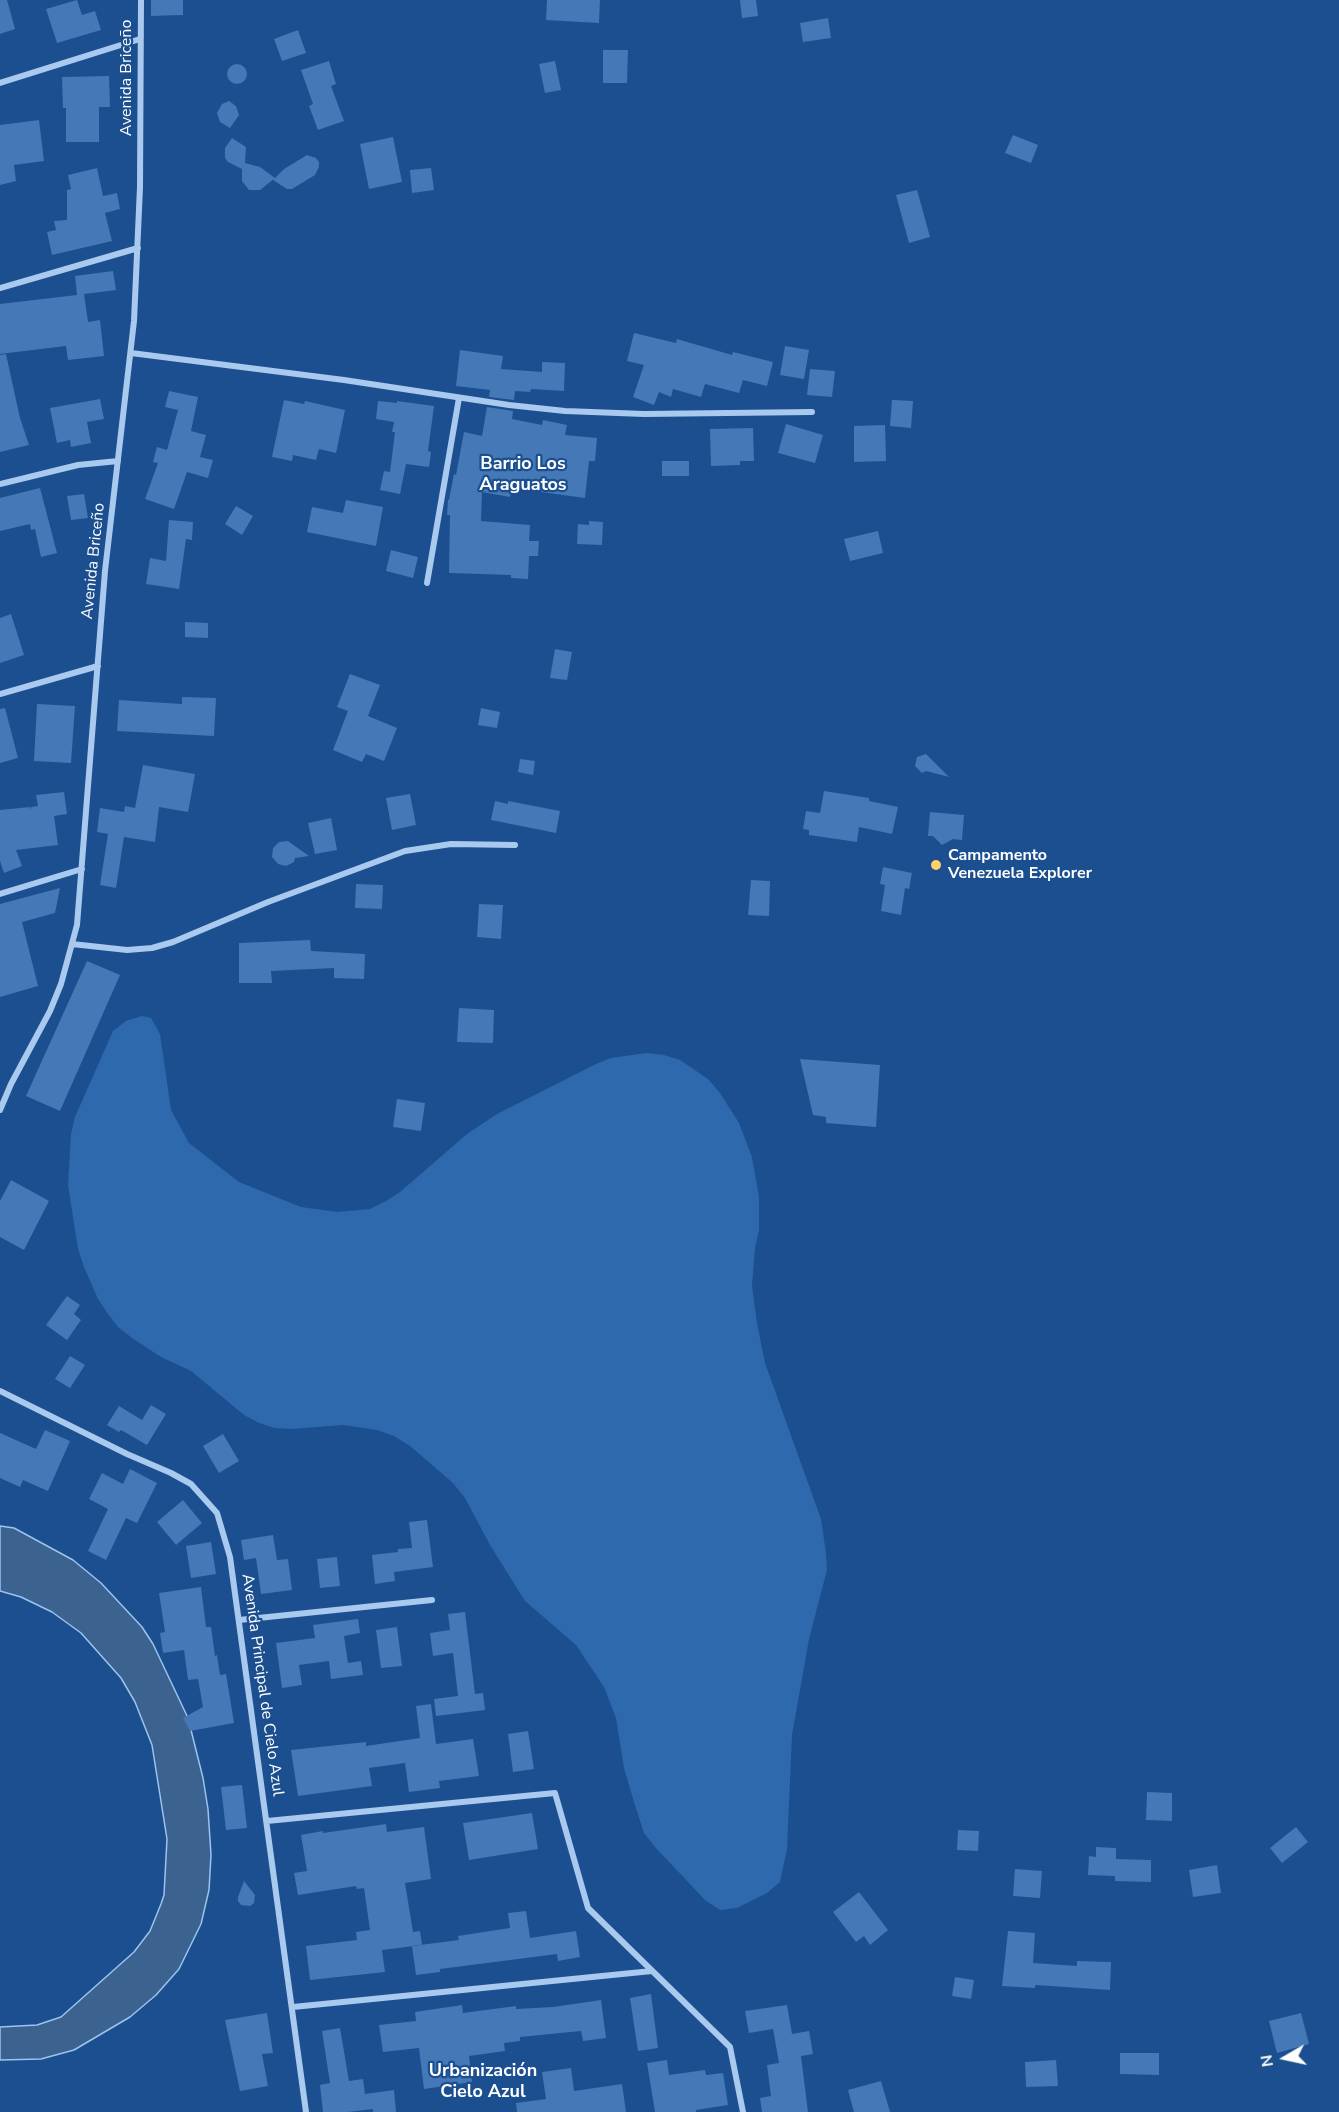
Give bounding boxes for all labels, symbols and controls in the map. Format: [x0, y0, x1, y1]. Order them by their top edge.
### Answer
street label: Avenida Briceño [117, 20, 137, 136]
district label: Barrio Los Araguatos [479, 454, 567, 496]
street label: Avenida Briceño [78, 502, 110, 620]
place label: Campamento Venezuela Explorer [948, 846, 1092, 884]
marker: Campamento Venezuela Explorer [929, 858, 943, 872]
street label: Avenida Principal de Cielo Azul [237, 1573, 287, 1797]
north arrow [1255, 2028, 1315, 2088]
text: N [1255, 2053, 1279, 2068]
district label: Urbanización Cielo Azul [429, 2061, 537, 2104]

